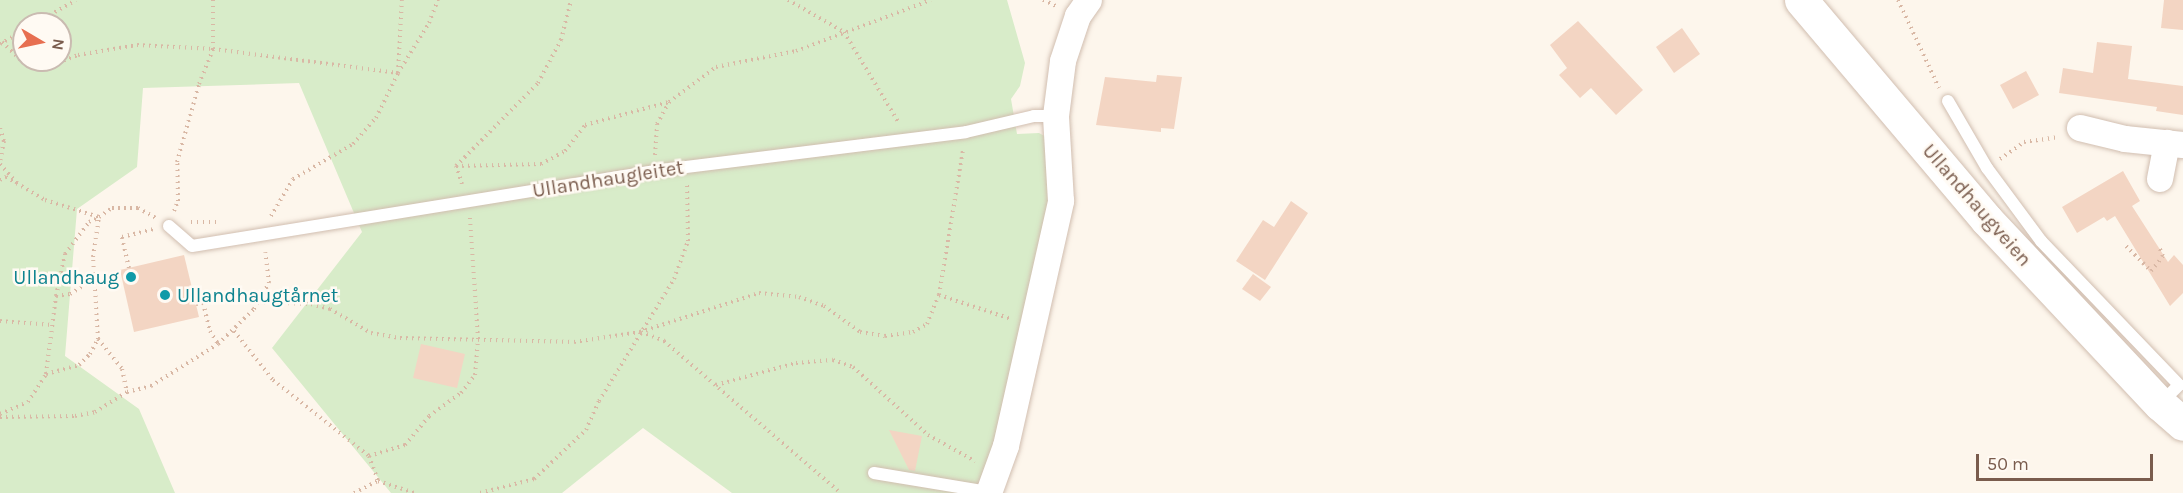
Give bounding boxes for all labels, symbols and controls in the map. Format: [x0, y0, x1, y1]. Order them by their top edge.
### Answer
north arrow [12, 12, 72, 72]
text: N [48, 37, 69, 52]
street label: Ullandhaugveien [1917, 139, 2037, 271]
street label: Ullandhaugleitet [531, 155, 685, 203]
place label: Ullandhaug [13, 265, 119, 289]
marker: Ullandhaug [124, 270, 138, 284]
place label: Ullandhaugtårnet [177, 283, 338, 307]
marker: Ullandhaugtårnet [158, 288, 172, 302]
scale bar [1979, 442, 2156, 480]
text: 50 m [1987, 453, 2029, 475]

